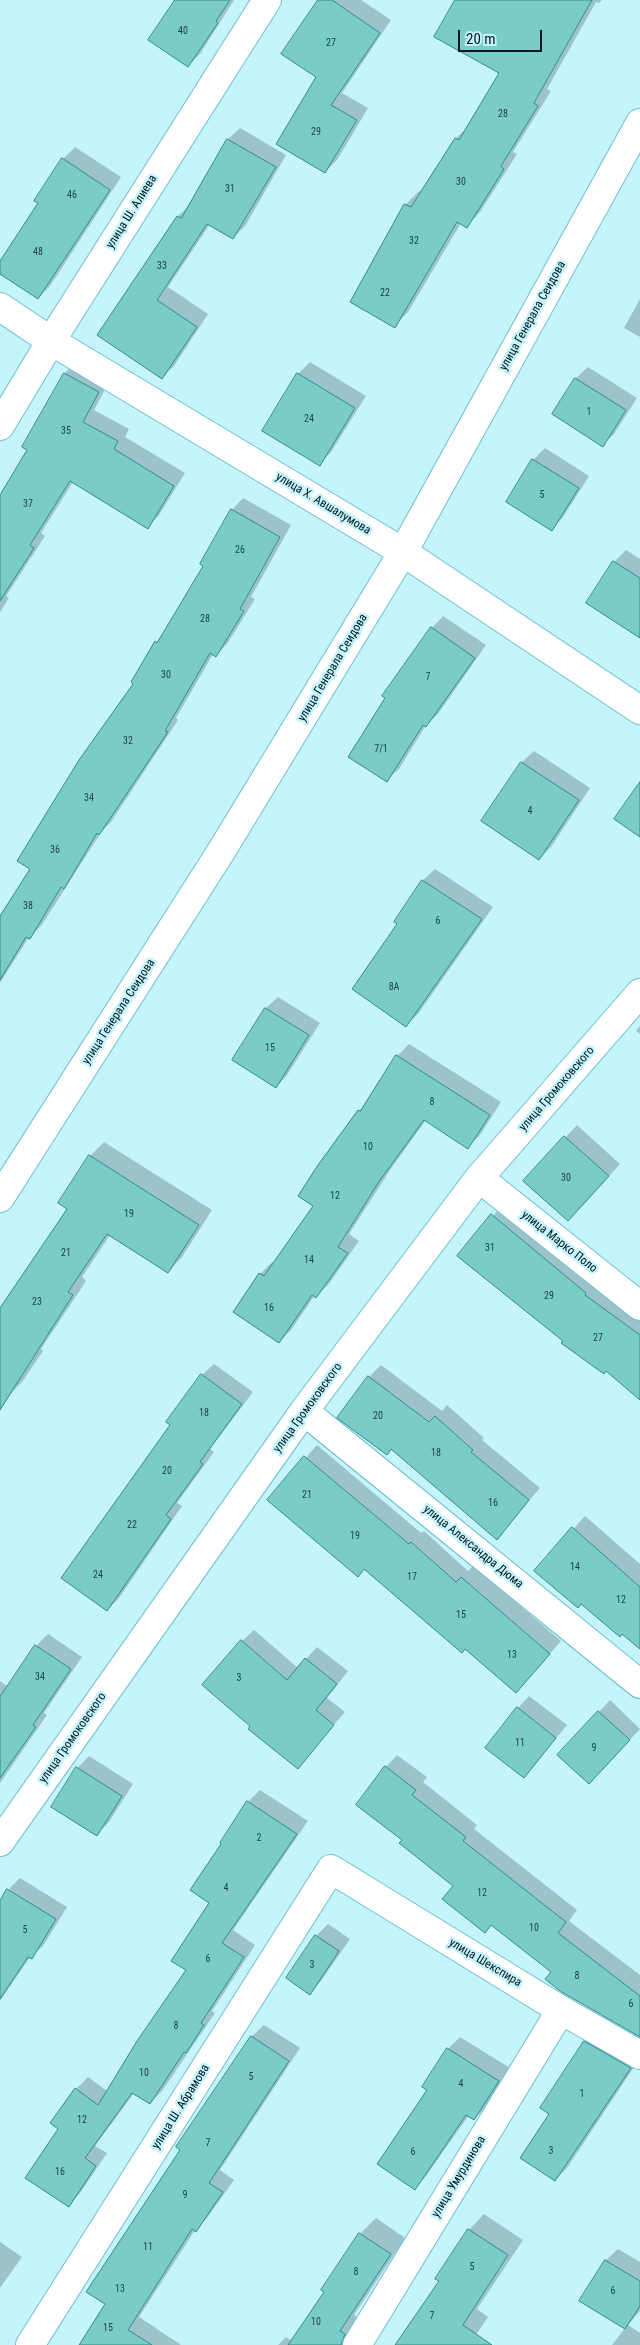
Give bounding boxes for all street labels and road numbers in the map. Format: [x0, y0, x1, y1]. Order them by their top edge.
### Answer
street label: улица Ш. Алиева [104, 172, 160, 252]
street label: улица Генерала Сеидова [497, 259, 569, 373]
street label: улица Х. Авшалумова [273, 470, 373, 538]
street label: улица Генерала Сеидова [295, 612, 371, 724]
street label: улица Генерала Сеидова [79, 957, 159, 1067]
street label: улица Громоковского [516, 1044, 598, 1134]
street label: улица Марко Поло [518, 1208, 600, 1276]
street label: улица Громоковского [271, 1360, 345, 1456]
street label: улица Александра Дюма [420, 1502, 526, 1592]
street label: улица Громоковского [36, 1690, 110, 1786]
street label: улица Шекспира [446, 1936, 524, 1990]
street label: улица Ш. Абрамова [149, 2062, 213, 2152]
street label: улица Умурдинова [429, 2134, 489, 2220]

